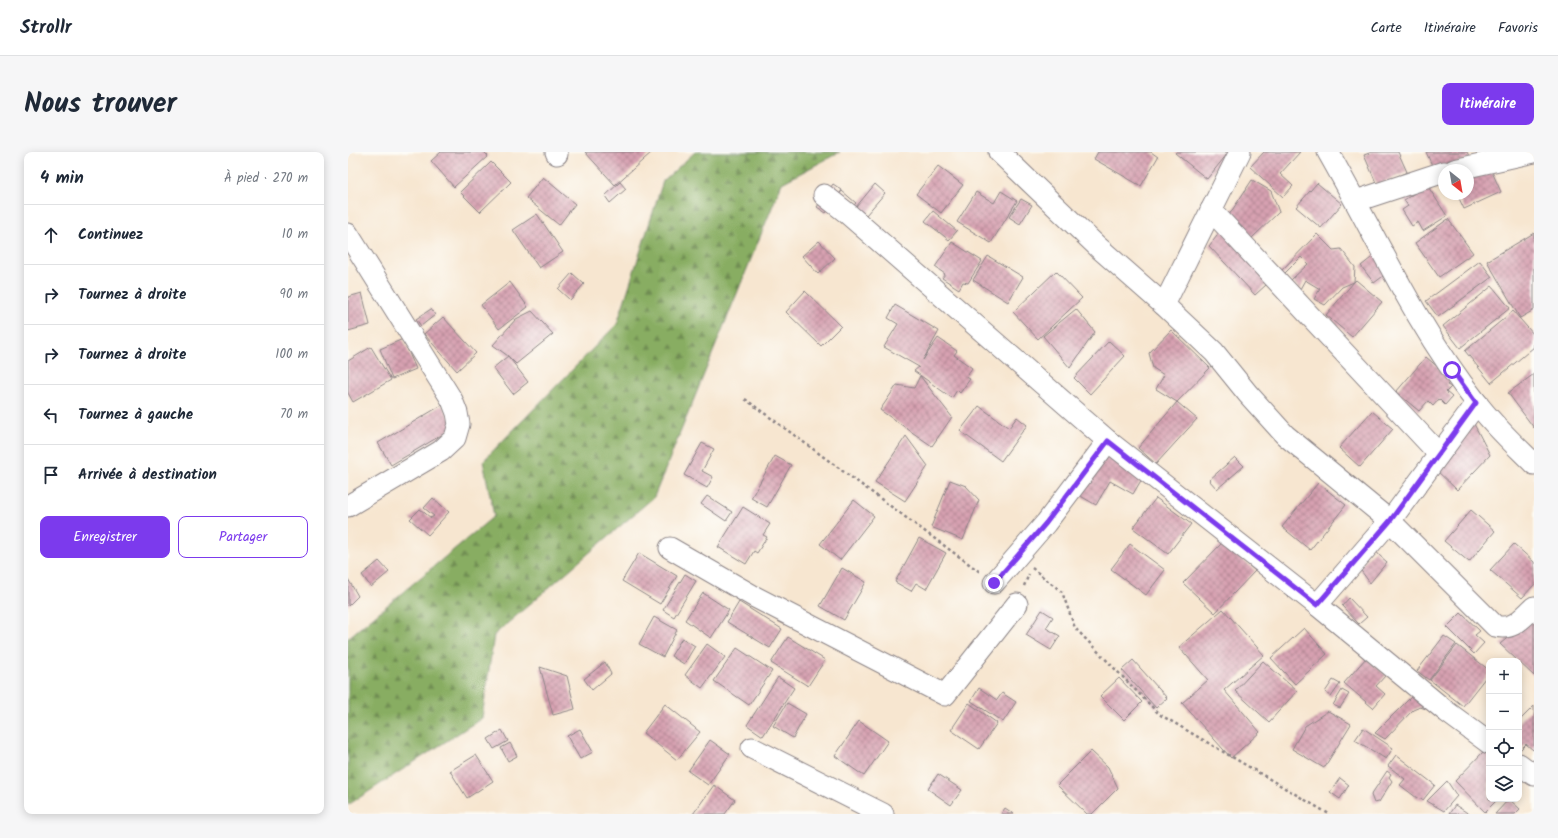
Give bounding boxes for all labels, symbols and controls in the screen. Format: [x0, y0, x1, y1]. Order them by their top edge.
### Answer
text: Strollr [20, 13, 72, 43]
text: Carte [1370, 17, 1402, 39]
text: Itinéraire [1424, 17, 1476, 39]
text: Favoris [1498, 17, 1538, 39]
text: Nous trouver [24, 82, 177, 127]
button: Itinéraire [1442, 83, 1534, 125]
north arrow [1438, 164, 1474, 200]
text: 4 min [40, 165, 84, 192]
text: À pied · 270 m [224, 168, 308, 189]
text: Continuez [78, 223, 143, 247]
icon: ahead [40, 224, 62, 246]
text: 10 m [282, 224, 308, 245]
text: Tournez à droite [78, 283, 186, 307]
icon: right [40, 284, 62, 306]
text: 90 m [280, 284, 308, 305]
text: Tournez à droite [78, 343, 186, 367]
icon: right [40, 344, 62, 366]
text: 100 m [275, 344, 308, 365]
route start [1443, 361, 1461, 379]
text: Tournez à gauche [78, 403, 193, 427]
icon: left [40, 404, 62, 426]
text: 70 m [280, 404, 308, 425]
text: Arrivée à destination [78, 463, 217, 487]
icon: arrive [40, 464, 62, 486]
button: Enregistrer [40, 516, 170, 558]
button: Partager [178, 516, 308, 558]
route end [985, 574, 1003, 592]
map controls [1486, 658, 1522, 802]
button: + [1486, 658, 1522, 694]
button: − [1486, 694, 1522, 730]
button: locate [1486, 730, 1522, 766]
button: layers [1486, 766, 1522, 802]

